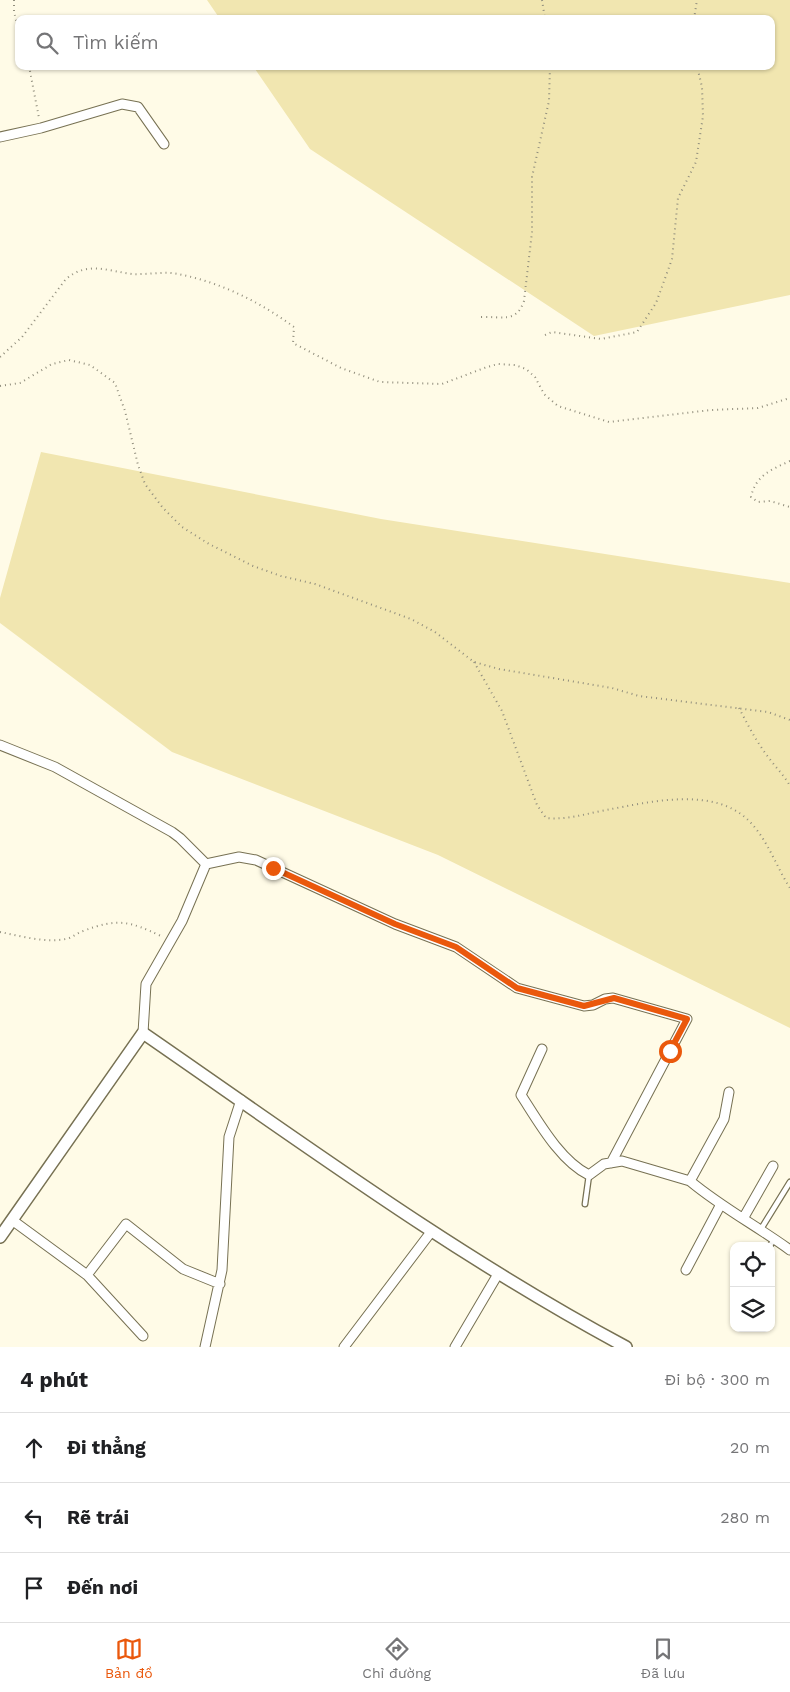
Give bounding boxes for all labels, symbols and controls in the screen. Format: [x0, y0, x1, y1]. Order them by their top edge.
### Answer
search box [15, 15, 775, 70]
icon: search [33, 29, 61, 57]
text: Tìm kiếm [73, 31, 159, 54]
route end [262, 857, 285, 880]
route start [659, 1040, 682, 1063]
map controls [730, 1242, 775, 1332]
button: locate [730, 1242, 775, 1287]
button: layers [730, 1287, 775, 1332]
text: 4 phút [20, 1367, 88, 1392]
text: Đi bộ · 300 m [664, 1370, 770, 1389]
icon: ahead [20, 1434, 48, 1462]
text: Đi thẳng [67, 1436, 146, 1459]
text: 20 m [730, 1438, 770, 1457]
icon: left [20, 1504, 48, 1532]
text: Rẽ trái [67, 1506, 129, 1529]
text: 280 m [720, 1508, 770, 1527]
icon: arrive [20, 1574, 48, 1602]
text: Đến nơi [67, 1576, 138, 1599]
tab: Bản đồ [105, 1635, 153, 1681]
tab: Chỉ đường [362, 1635, 431, 1681]
tab: Đã lưu [641, 1635, 685, 1681]

